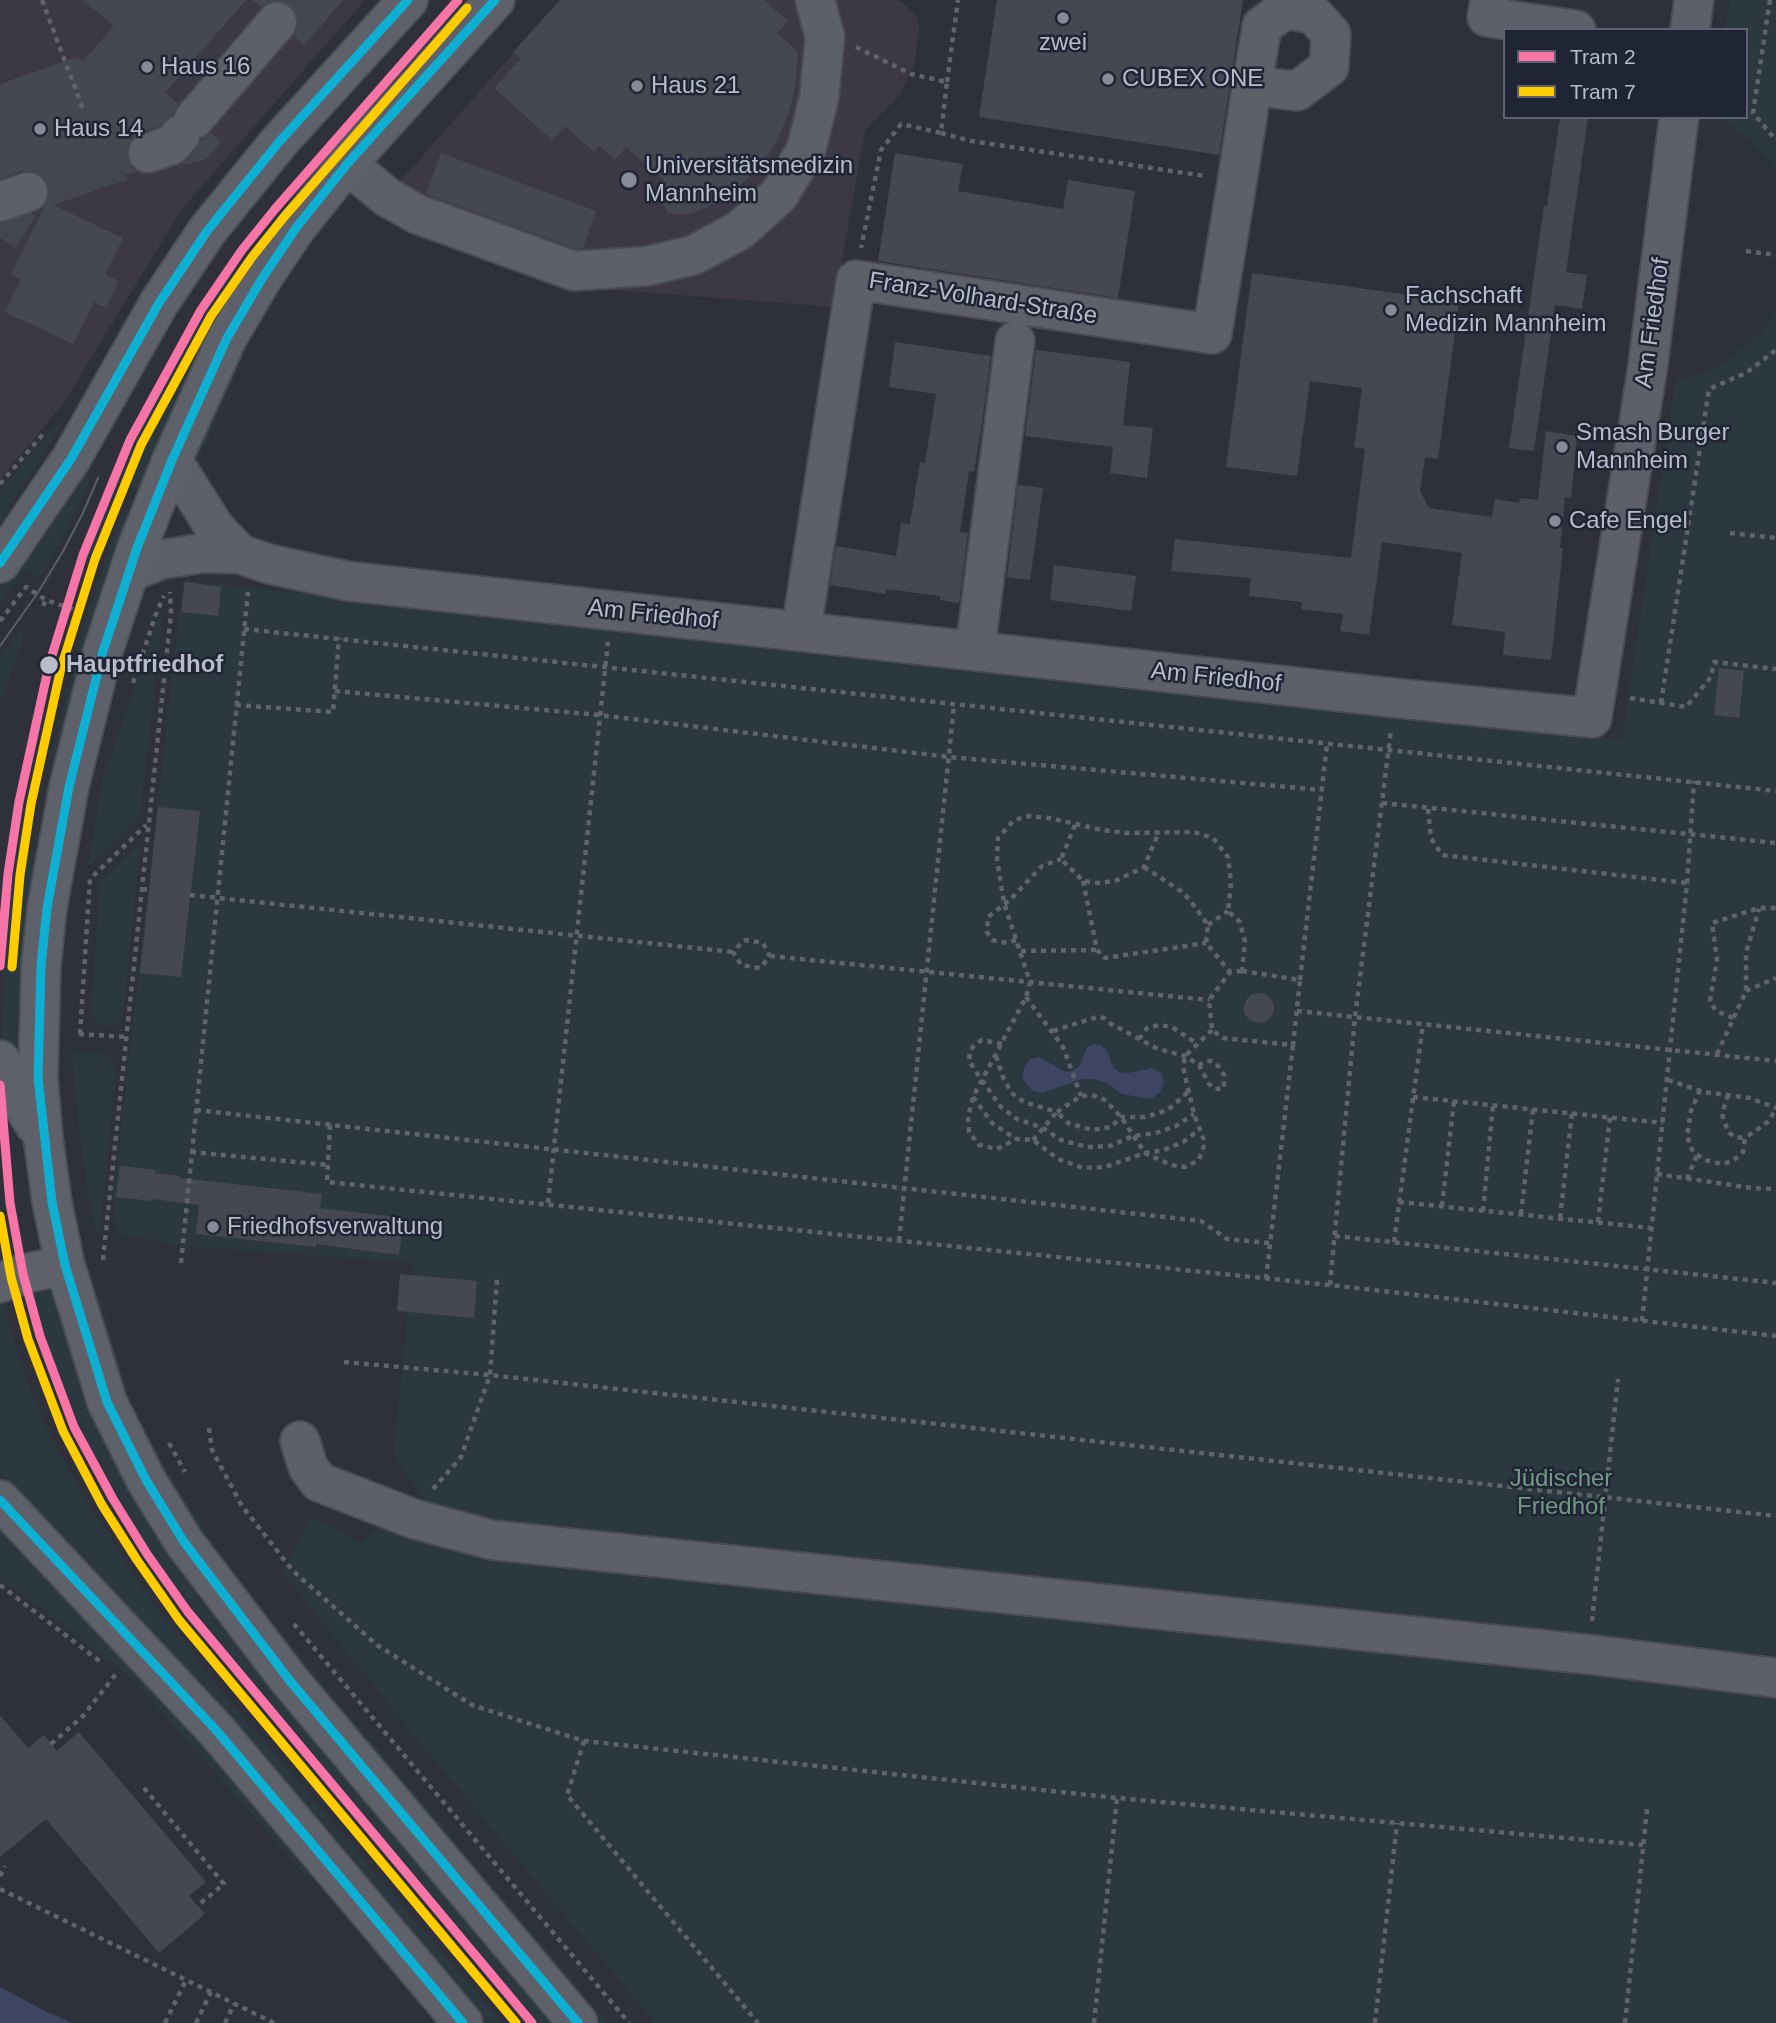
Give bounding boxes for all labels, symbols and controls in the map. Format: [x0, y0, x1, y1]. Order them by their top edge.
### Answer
marker: zwei [1055, 10, 1071, 26]
legend [1503, 28, 1748, 119]
place label: zwei [1039, 29, 1087, 57]
text: Tram 2 [1570, 45, 1636, 68]
place label: Haus 16 [161, 53, 250, 81]
marker: Haus 16 [139, 59, 155, 75]
place label: CUBEX ONE [1122, 65, 1263, 93]
marker: CUBEX ONE [1100, 71, 1116, 87]
place label: Haus 21 [651, 72, 740, 100]
marker: Haus 21 [629, 78, 645, 94]
text: Tram 7 [1570, 80, 1636, 103]
place label: Haus 14 [54, 115, 143, 143]
marker: Haus 14 [32, 121, 48, 137]
place label: Universitätsmedizin Mannheim [645, 152, 853, 208]
marker: Universitätsmedizin Mannheim [619, 170, 639, 190]
street label: Am Friedhof [1630, 256, 1676, 390]
street label: Franz-Volhard-Straße [867, 267, 1099, 331]
place label: Fachschaft Medizin Mannheim [1405, 282, 1606, 338]
marker: Fachschaft Medizin Mannheim [1383, 302, 1399, 318]
place label: Smash Burger Mannheim [1576, 419, 1729, 475]
marker: Smash Burger Mannheim [1554, 439, 1570, 455]
place label: Cafe Engel [1569, 507, 1688, 535]
marker: Cafe Engel [1547, 513, 1563, 529]
street label: Am Friedhof [586, 594, 720, 636]
place label: Hauptfriedhof [66, 651, 223, 679]
marker: Hauptfriedhof [38, 654, 60, 676]
street label: Am Friedhof [1149, 657, 1283, 699]
place label: Friedhofsverwaltung [227, 1213, 443, 1241]
marker: Friedhofsverwaltung [205, 1219, 221, 1235]
park label: Jüdischer Friedhof [1510, 1465, 1612, 1521]

